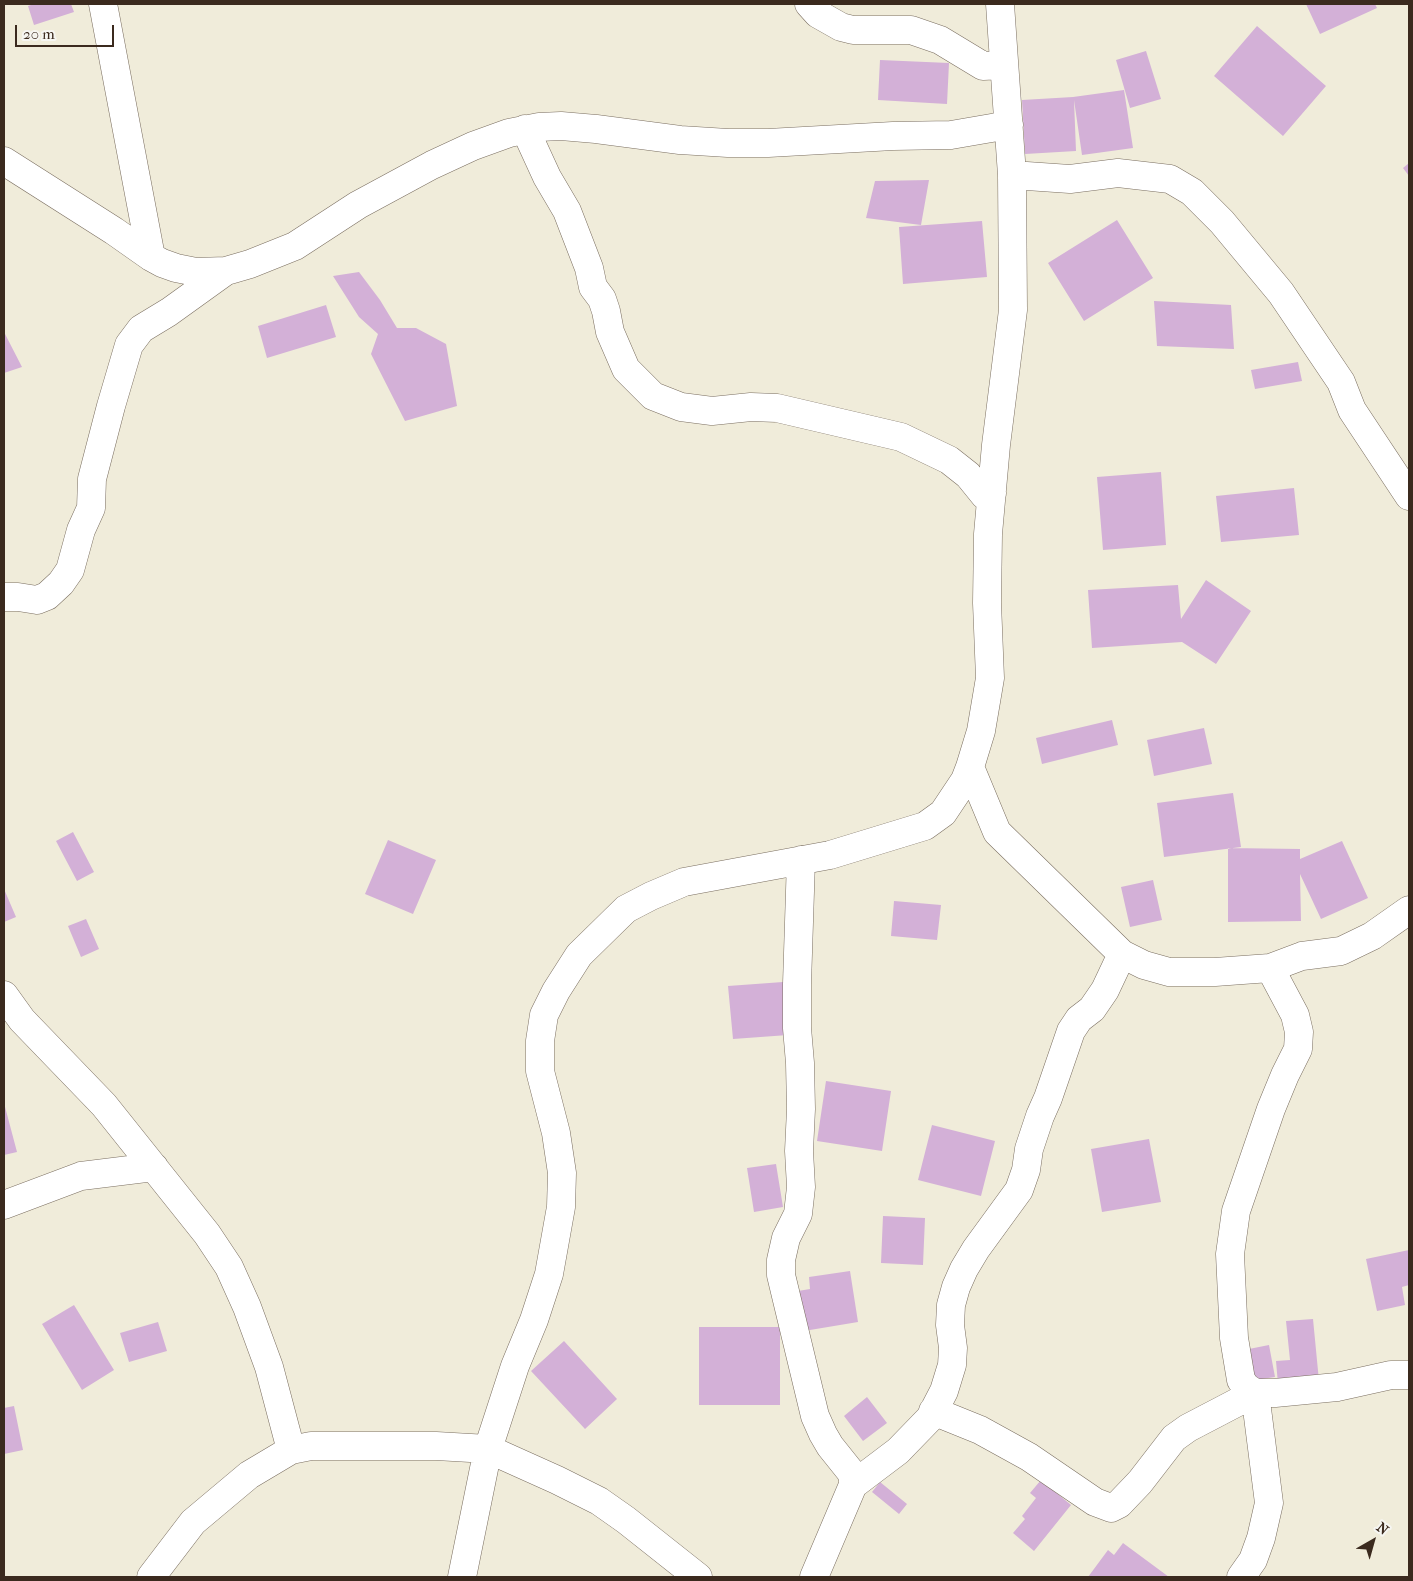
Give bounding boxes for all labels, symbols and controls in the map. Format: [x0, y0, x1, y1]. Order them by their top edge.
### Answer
scale bar [18, 15, 116, 47]
text: 20 m [23, 25, 55, 43]
north arrow [1348, 1516, 1398, 1566]
text: N [1373, 1519, 1392, 1539]

